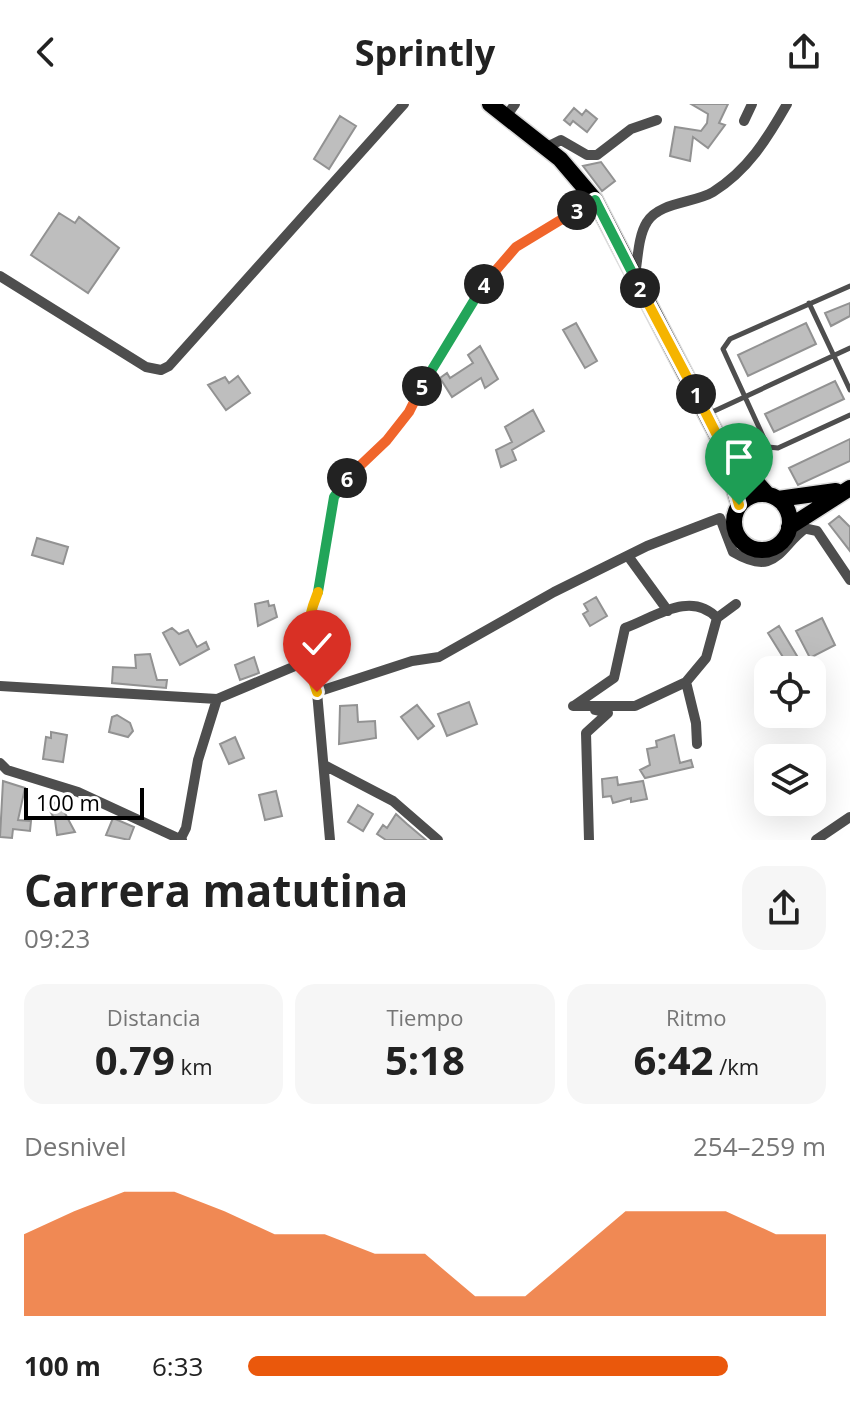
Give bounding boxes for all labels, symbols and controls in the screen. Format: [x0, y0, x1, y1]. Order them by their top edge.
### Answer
text: Sprintly [355, 28, 495, 77]
icon: back [24, 30, 68, 74]
icon: share [782, 30, 826, 74]
pin: 3 [557, 190, 597, 230]
text: 3 [571, 195, 583, 225]
pin: 4 [464, 264, 504, 304]
pin: 2 [620, 268, 660, 308]
text: 4 [478, 269, 490, 299]
text: 2 [634, 273, 646, 303]
pin: 5 [402, 366, 442, 406]
text: 5 [416, 371, 428, 401]
pin: 1 [676, 374, 716, 414]
text: 1 [690, 379, 702, 409]
pin [705, 423, 773, 505]
icon: arrive [717, 435, 761, 479]
pin: 6 [327, 458, 367, 498]
text: 6 [341, 463, 353, 493]
pin [283, 610, 351, 692]
icon: check [295, 622, 339, 666]
map controls [754, 656, 826, 816]
button: locate [754, 656, 826, 728]
button: layers [754, 744, 826, 816]
scale bar [24, 784, 144, 820]
text: 100 m [36, 787, 100, 817]
text: Carrera matutina [24, 860, 408, 920]
button: share [742, 866, 826, 950]
text: 09:23 [24, 920, 90, 956]
text: Distancia [107, 1002, 201, 1032]
text: Tiempo [386, 1002, 464, 1032]
text: Ritmo [666, 1002, 727, 1032]
text: 0.79 [95, 1032, 175, 1087]
text: 5:18 [385, 1032, 465, 1087]
text: 6:42 [633, 1032, 713, 1087]
text: km [175, 1051, 213, 1081]
text: /km [713, 1051, 759, 1081]
text: Desnivel [24, 1128, 127, 1164]
text: 254–259 m [693, 1128, 826, 1164]
text: 100 m [24, 1348, 101, 1384]
text: 6:33 [152, 1348, 203, 1384]

